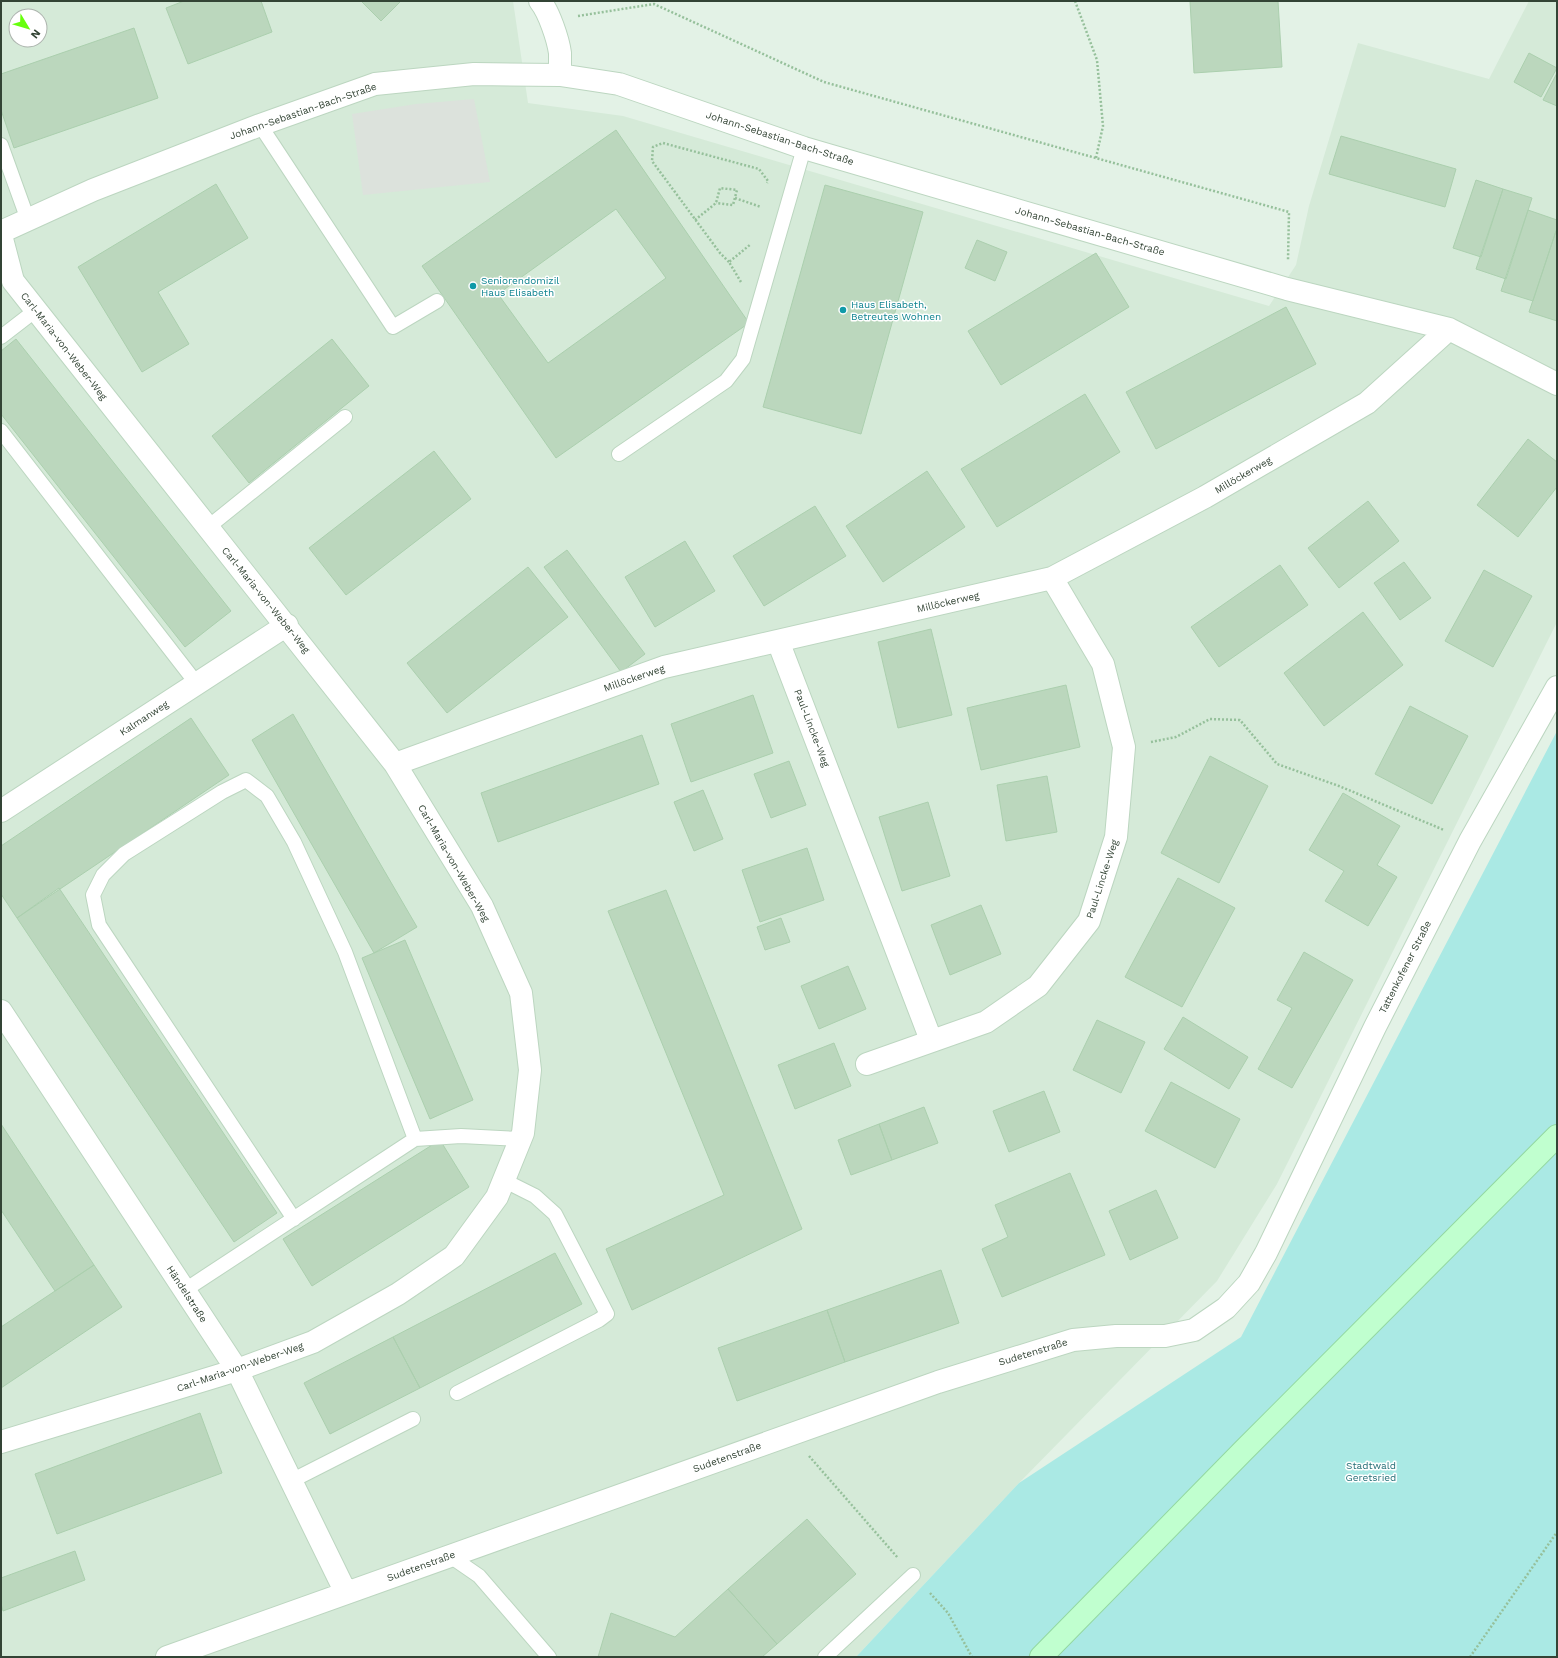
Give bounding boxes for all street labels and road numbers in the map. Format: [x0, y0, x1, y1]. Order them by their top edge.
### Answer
street label: Johann-Sebastian-Bach-Straße [228, 81, 378, 141]
street label: Johann-Sebastian-Bach-Straße [705, 109, 856, 167]
street label: Johann-Sebastian-Bach-Straße [1014, 204, 1166, 258]
street label: Carl-Maria-von-Weber-Weg [19, 290, 110, 402]
street label: Millöckerweg [1213, 454, 1274, 496]
street label: Carl-Maria-von-Weber-Weg [220, 545, 313, 656]
street label: Millöckerweg [916, 589, 981, 615]
street label: Millöckerweg [602, 662, 666, 694]
street label: Paul-Lincke-Weg [792, 688, 832, 769]
street label: Kalmanweg [118, 698, 171, 738]
street label: Carl-Maria-von-Weber-Weg [416, 803, 492, 924]
street label: Paul-Lincke-Weg [1084, 837, 1120, 920]
street label: Tattenkofener Straße [1377, 919, 1433, 1015]
street label: Händelstraße [165, 1264, 210, 1325]
street label: Sudetenstraße [997, 1336, 1069, 1368]
street label: Carl-Maria-von-Weber-Weg [175, 1340, 305, 1394]
street label: Sudetenstraße [691, 1440, 763, 1474]
street label: Sudetenstraße [385, 1549, 457, 1583]

